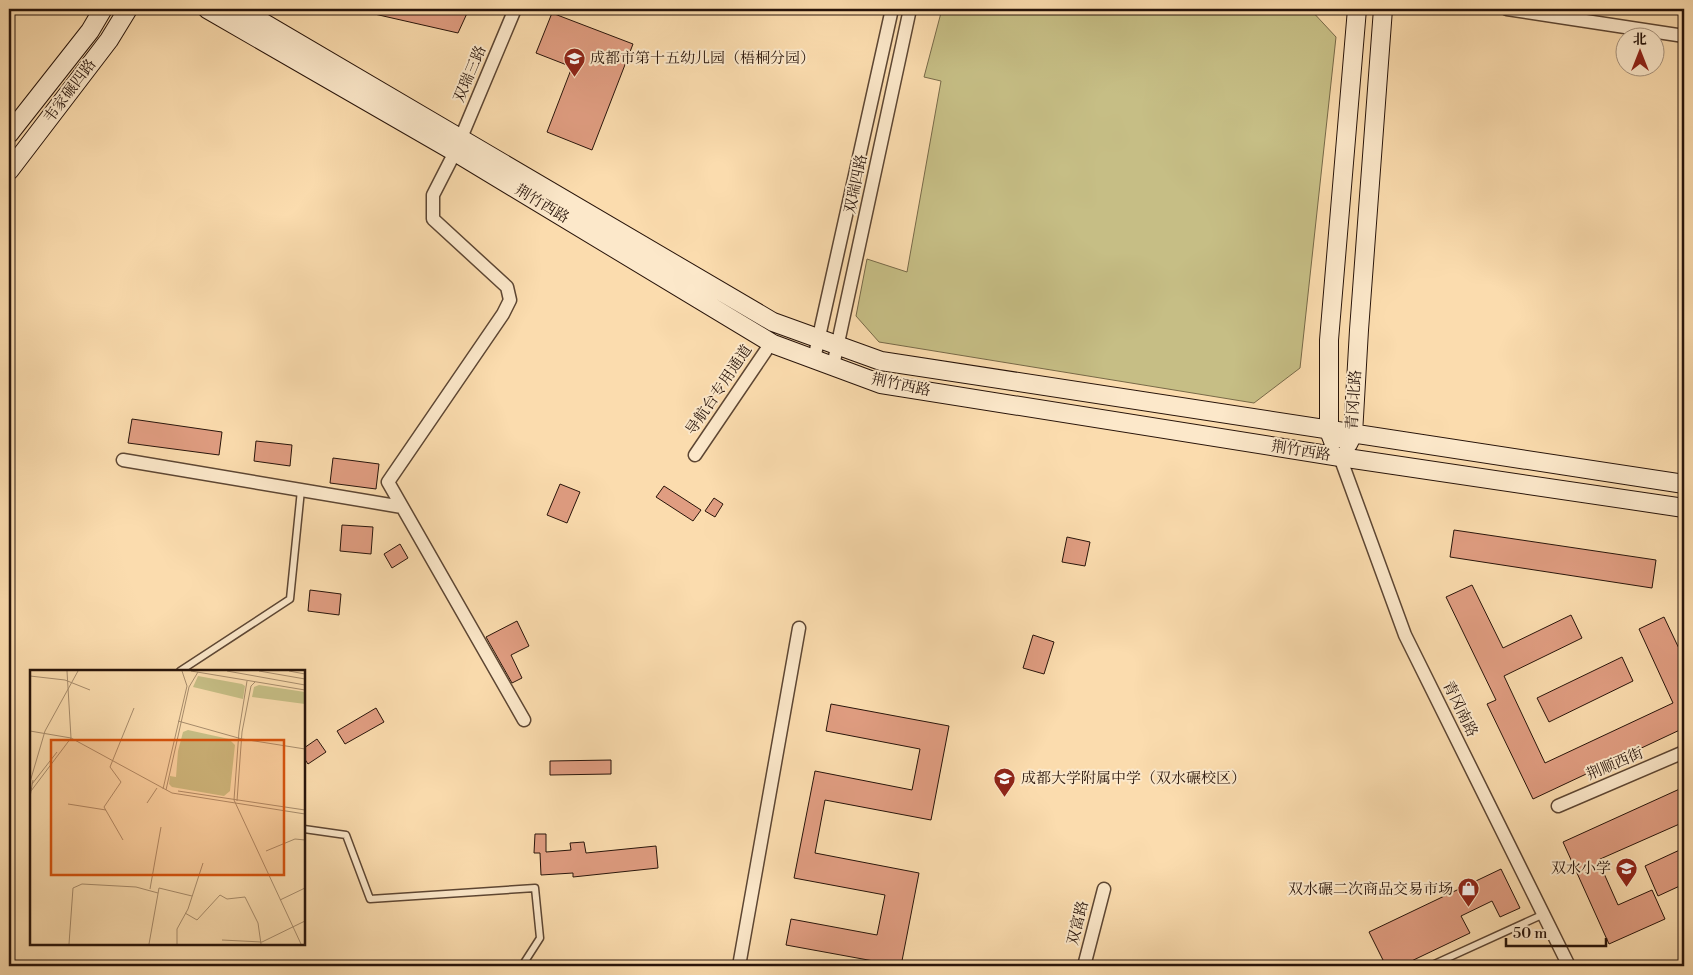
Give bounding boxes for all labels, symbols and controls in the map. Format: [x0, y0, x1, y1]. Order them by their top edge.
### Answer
north arrow [1616, 28, 1666, 78]
text: 北 [1633, 31, 1647, 49]
street label: 双瑞三路 [450, 43, 490, 105]
school or university icon: 成都市第十五幼儿园（梧桐分园） [562, 46, 586, 77]
place label: 成都市第十五幼儿园（梧桐分园） [590, 49, 815, 68]
street label: 韦家碾四路 [40, 55, 100, 127]
street label: 双瑞四路 [840, 153, 872, 215]
street label: 荆竹西路 [511, 180, 573, 228]
street label: 导航台专用通道 [682, 341, 756, 439]
street label: 荆竹西路 [870, 369, 932, 401]
street label: 青冈北路 [1342, 369, 1366, 431]
street label: 荆竹西路 [1270, 437, 1332, 465]
inset map [30, 670, 305, 945]
street label: 青冈南路 [1438, 678, 1482, 740]
street label: 荆顺西街 [1584, 744, 1646, 784]
school or university icon: 成都大学附属中学（双水碾校区） [993, 766, 1017, 797]
place label: 成都大学附属中学（双水碾校区） [1021, 769, 1246, 788]
school or university icon: 双水小学 [1615, 856, 1639, 887]
place label: 双水小学 [1551, 859, 1611, 878]
shop icon: 双水碾二次商品交易市场 [1457, 877, 1481, 908]
place label: 双水碾二次商品交易市场 [1288, 880, 1453, 899]
street label: 双富路 [1063, 899, 1093, 947]
scale bar [1506, 915, 1606, 947]
text: 50 m [1513, 924, 1547, 943]

